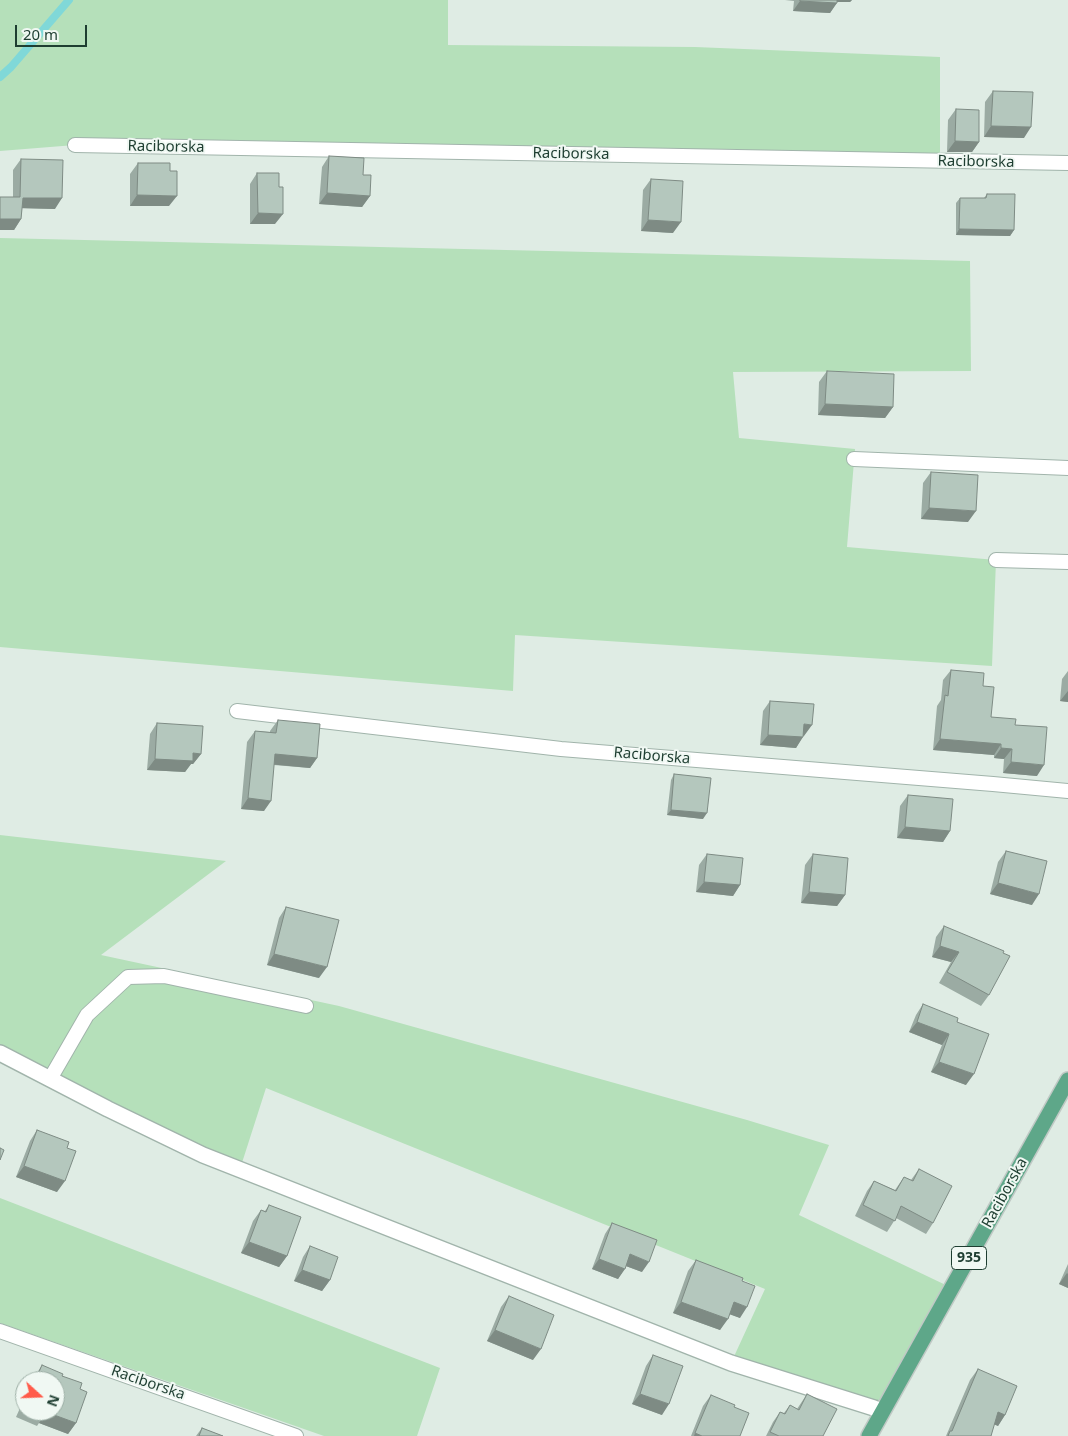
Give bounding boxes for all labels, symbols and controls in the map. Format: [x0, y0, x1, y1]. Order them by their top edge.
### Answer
scale bar [18, 15, 90, 47]
text: 20 m [23, 24, 58, 44]
street label: Raciborska [127, 137, 205, 157]
street label: Raciborska [532, 144, 610, 164]
street label: Raciborska [937, 152, 1015, 172]
street label: Raciborska [613, 744, 691, 768]
street label: Raciborska [978, 1155, 1032, 1231]
road number: 935 [952, 1246, 986, 1270]
street label: Raciborska [109, 1362, 187, 1404]
north arrow [15, 1371, 65, 1421]
text: N [43, 1392, 65, 1410]

